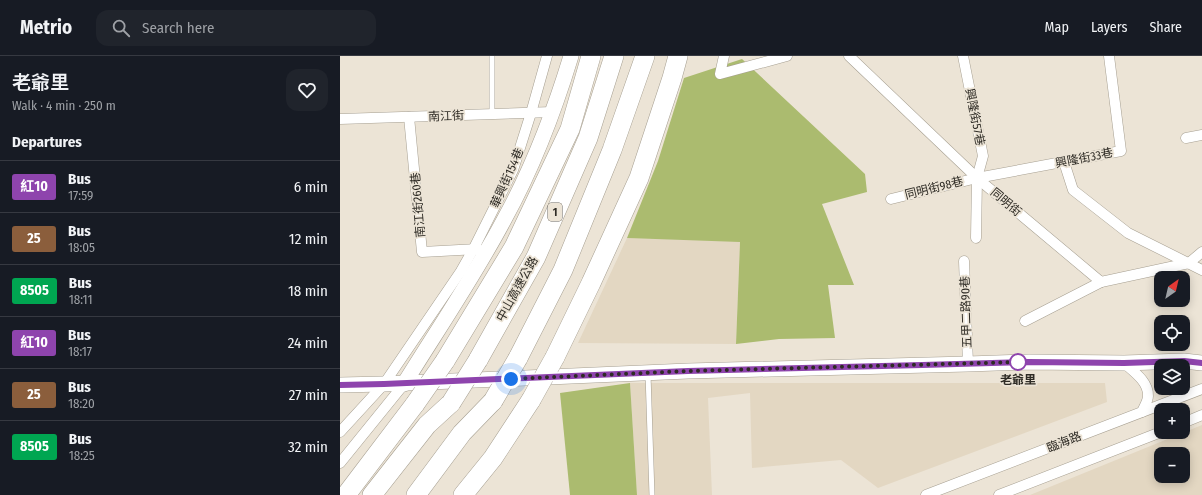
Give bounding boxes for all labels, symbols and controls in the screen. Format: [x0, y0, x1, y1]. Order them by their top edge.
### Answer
search box [96, 10, 376, 46]
text: Metrio [20, 16, 72, 39]
icon: search [110, 17, 132, 39]
text: Search here [142, 19, 214, 37]
text: Map [1045, 19, 1069, 36]
text: Layers [1091, 19, 1127, 36]
text: Share [1149, 19, 1182, 36]
button: heart [286, 69, 328, 111]
text: 老爺里 [12, 71, 69, 94]
street label: 興隆街57巷 [963, 87, 987, 147]
text: Walk · 4 min · 250 m [12, 98, 116, 113]
street label: 南江街 [428, 108, 464, 124]
text: Departures [12, 133, 82, 151]
street label: 華興街154巷 [488, 146, 526, 210]
street label: 興隆街33巷 [1054, 146, 1114, 170]
text: Bus [68, 170, 91, 188]
street label: 南江街260巷 [408, 172, 428, 238]
street label: 同明街98巷 [903, 174, 965, 202]
text: 紅10 [20, 178, 48, 195]
text: 6 min [294, 178, 328, 196]
street label: 同明街 [988, 185, 1024, 219]
text: 17:59 [68, 188, 93, 203]
road number: 1 [548, 203, 562, 221]
text: Bus [68, 222, 91, 240]
text: 25 [27, 230, 41, 247]
text: 12 min [289, 230, 328, 248]
text: 18:05 [68, 240, 95, 255]
street label: 中山高速公路 [493, 254, 541, 324]
north arrow [1154, 271, 1190, 307]
map controls [1154, 271, 1190, 483]
text: Bus [69, 274, 92, 292]
street label: 五甲二路90巷 [958, 276, 974, 348]
text: 8505 [20, 282, 49, 299]
text: 18 min [288, 282, 328, 300]
text: 18:11 [69, 292, 93, 307]
button: locate [1154, 315, 1190, 351]
text: Bus [68, 326, 91, 344]
text: 紅10 [20, 334, 48, 351]
text: 24 min [288, 334, 328, 352]
text: 18:17 [68, 344, 92, 359]
marker: 老爺里 [1009, 353, 1027, 371]
button: layers [1154, 359, 1190, 395]
your location [501, 369, 521, 389]
place label: 老爺里 [1000, 373, 1036, 387]
text: Bus [68, 378, 91, 396]
text: 25 [27, 386, 41, 403]
text: 27 min [289, 386, 328, 404]
text: 18:20 [68, 396, 95, 411]
button: + [1154, 403, 1190, 439]
street label: 臨海路 [1045, 429, 1083, 455]
text: Bus [69, 430, 92, 448]
text: 8505 [20, 438, 49, 455]
text: 32 min [288, 438, 328, 456]
button: − [1154, 447, 1190, 483]
text: 18:25 [69, 448, 95, 463]

